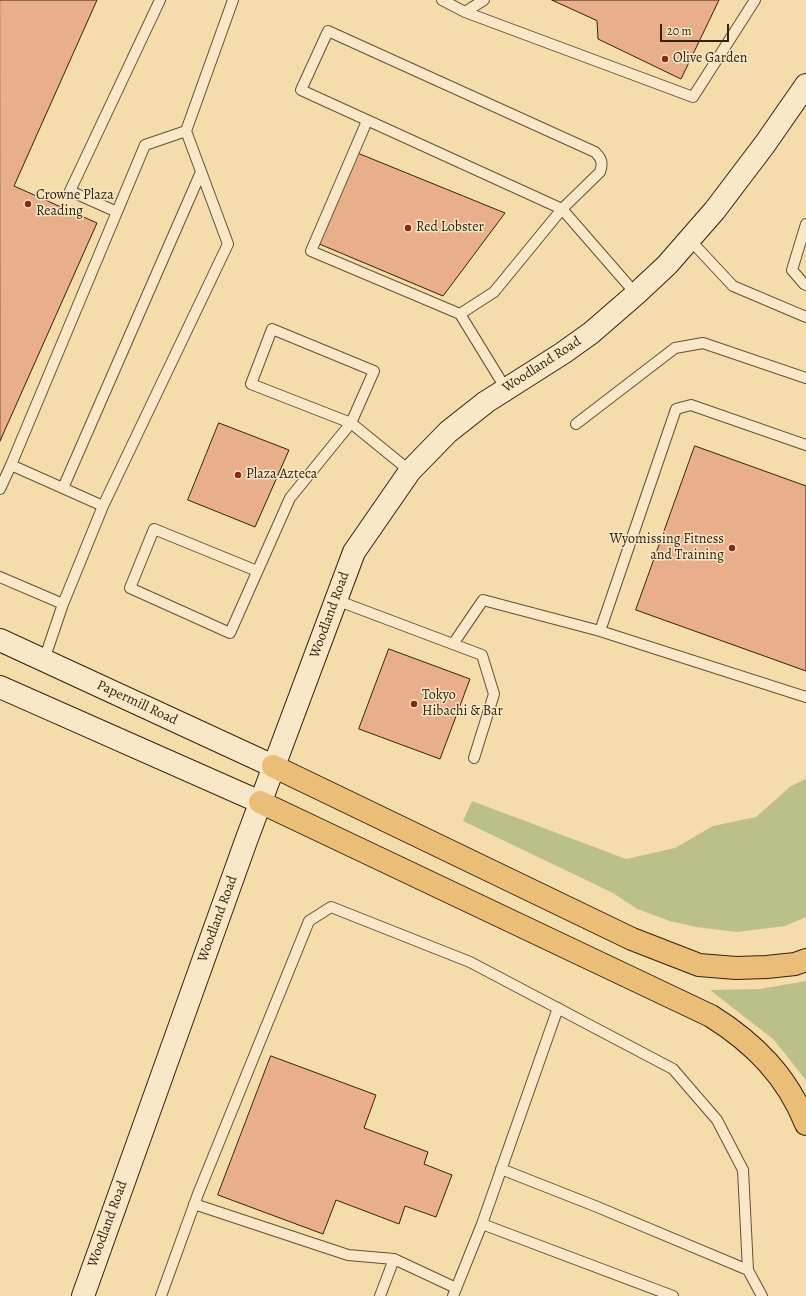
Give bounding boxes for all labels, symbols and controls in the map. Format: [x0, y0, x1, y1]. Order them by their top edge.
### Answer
scale bar [662, 16, 731, 42]
text: 20 m [667, 23, 691, 39]
place label: Olive Garden [673, 51, 748, 67]
marker: Olive Garden [660, 54, 670, 64]
place label: Crowne Plaza Reading [36, 188, 114, 220]
marker: Crowne Plaza Reading [23, 199, 33, 209]
place label: Red Lobster [416, 220, 484, 236]
marker: Red Lobster [403, 223, 413, 233]
street label: Woodland Road [499, 333, 585, 397]
place label: Plaza Azteca [246, 467, 317, 483]
marker: Plaza Azteca [233, 470, 243, 480]
place label: Wyomissing Fitness and Training [609, 532, 724, 564]
marker: Wyomissing Fitness and Training [727, 543, 737, 553]
street label: Woodland Road [307, 570, 353, 660]
street label: Papermill Road [94, 677, 180, 729]
place label: Tokyo Hibachi & Bar [422, 688, 503, 720]
marker: Tokyo Hibachi & Bar [409, 699, 419, 709]
street label: Woodland Road [195, 874, 241, 964]
street label: Woodland Road [85, 1179, 131, 1269]

